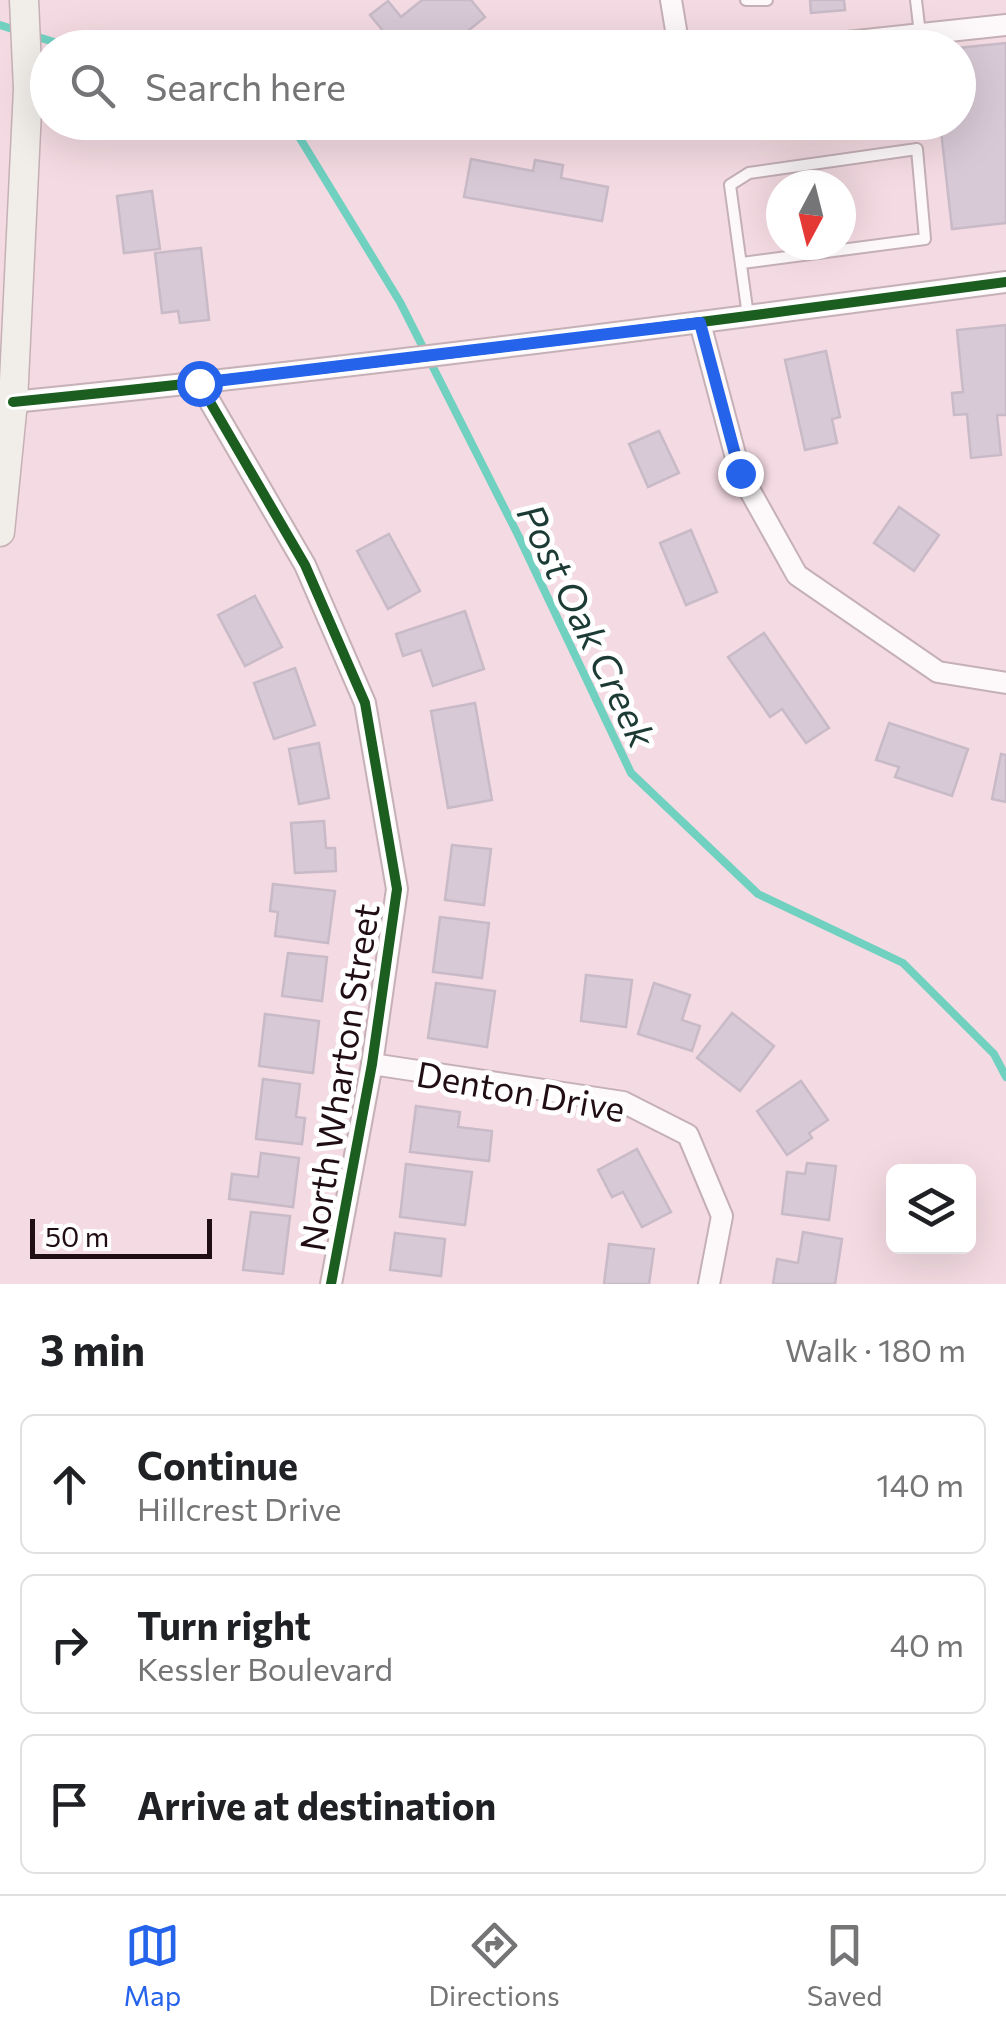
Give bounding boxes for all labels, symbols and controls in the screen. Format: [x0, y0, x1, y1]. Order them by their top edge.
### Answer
search box [30, 30, 976, 140]
icon: search [65, 58, 120, 113]
text: Search here [145, 62, 346, 109]
north arrow [766, 170, 856, 260]
route start [177, 361, 223, 407]
route end [718, 451, 764, 497]
water label: Post Oak Creek [509, 495, 668, 756]
street label: North Wharton Street [289, 900, 387, 1254]
street label: Denton Drive [414, 1051, 628, 1129]
map controls [886, 1164, 976, 1254]
button: layers [886, 1164, 976, 1254]
scale bar [30, 1214, 212, 1258]
text: 50 m [45, 1219, 109, 1253]
text: 3 min [40, 1323, 145, 1375]
text: Walk · 180 m [785, 1329, 966, 1369]
text: Continue [137, 1441, 298, 1488]
icon: ahead [42, 1457, 97, 1512]
text: 140 m [876, 1464, 964, 1504]
text: Hillcrest Drive [137, 1488, 341, 1528]
text: Turn right [137, 1601, 311, 1648]
icon: right [42, 1617, 97, 1672]
text: 40 m [890, 1624, 964, 1664]
text: Kessler Boulevard [137, 1648, 393, 1688]
icon: arrive [42, 1777, 97, 1832]
text: Arrive at destination [137, 1781, 496, 1828]
tab: Map [124, 1918, 181, 2012]
tab: Directions [428, 1918, 560, 2012]
tab: Saved [807, 1918, 882, 2012]

